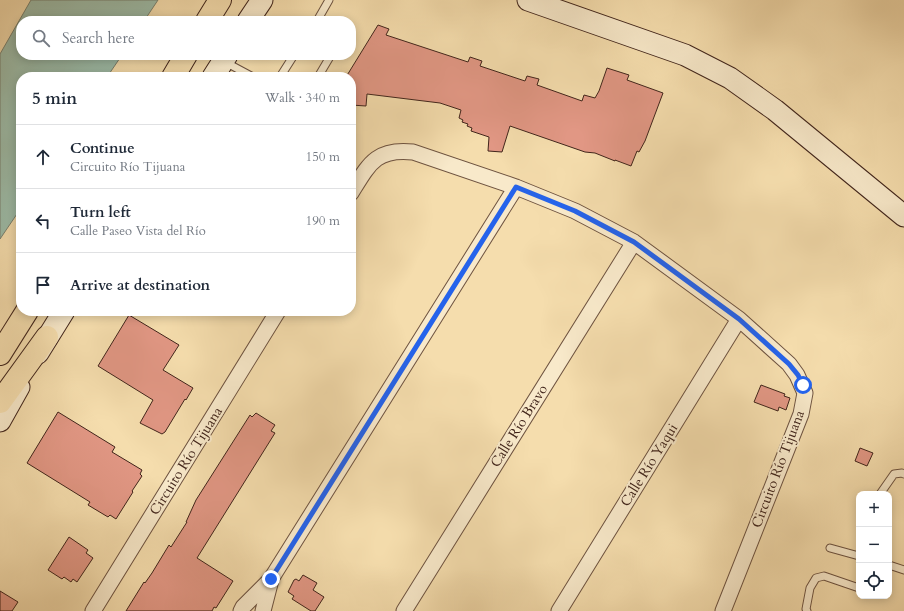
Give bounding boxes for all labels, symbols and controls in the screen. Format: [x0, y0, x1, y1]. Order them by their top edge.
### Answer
search box [16, 16, 356, 60]
icon: search [30, 27, 52, 49]
text: Search here [62, 28, 135, 48]
text: 5 min [32, 87, 77, 110]
text: Walk · 340 m [265, 89, 340, 107]
text: Continue [70, 138, 135, 158]
icon: ahead [32, 146, 54, 168]
text: 150 m [306, 148, 340, 166]
text: Circuito Río Tijuana [70, 158, 185, 176]
text: Turn left [70, 202, 131, 222]
icon: left [32, 210, 54, 232]
text: 190 m [306, 212, 340, 230]
text: Calle Paseo Vista del Río [70, 222, 206, 240]
icon: arrive [32, 274, 54, 296]
text: Arrive at destination [70, 275, 210, 295]
route start [794, 376, 812, 394]
street label: Calle Río Bravo [486, 381, 552, 471]
street label: Circuito Río Tijuana [145, 403, 227, 519]
street label: Circuito Río Tijuana [747, 408, 809, 530]
street label: Calle Río Yaqui [616, 420, 682, 510]
map controls [856, 491, 892, 599]
button: + [856, 491, 892, 527]
button: − [856, 527, 892, 563]
button: locate [856, 563, 892, 599]
route end [262, 570, 280, 588]

